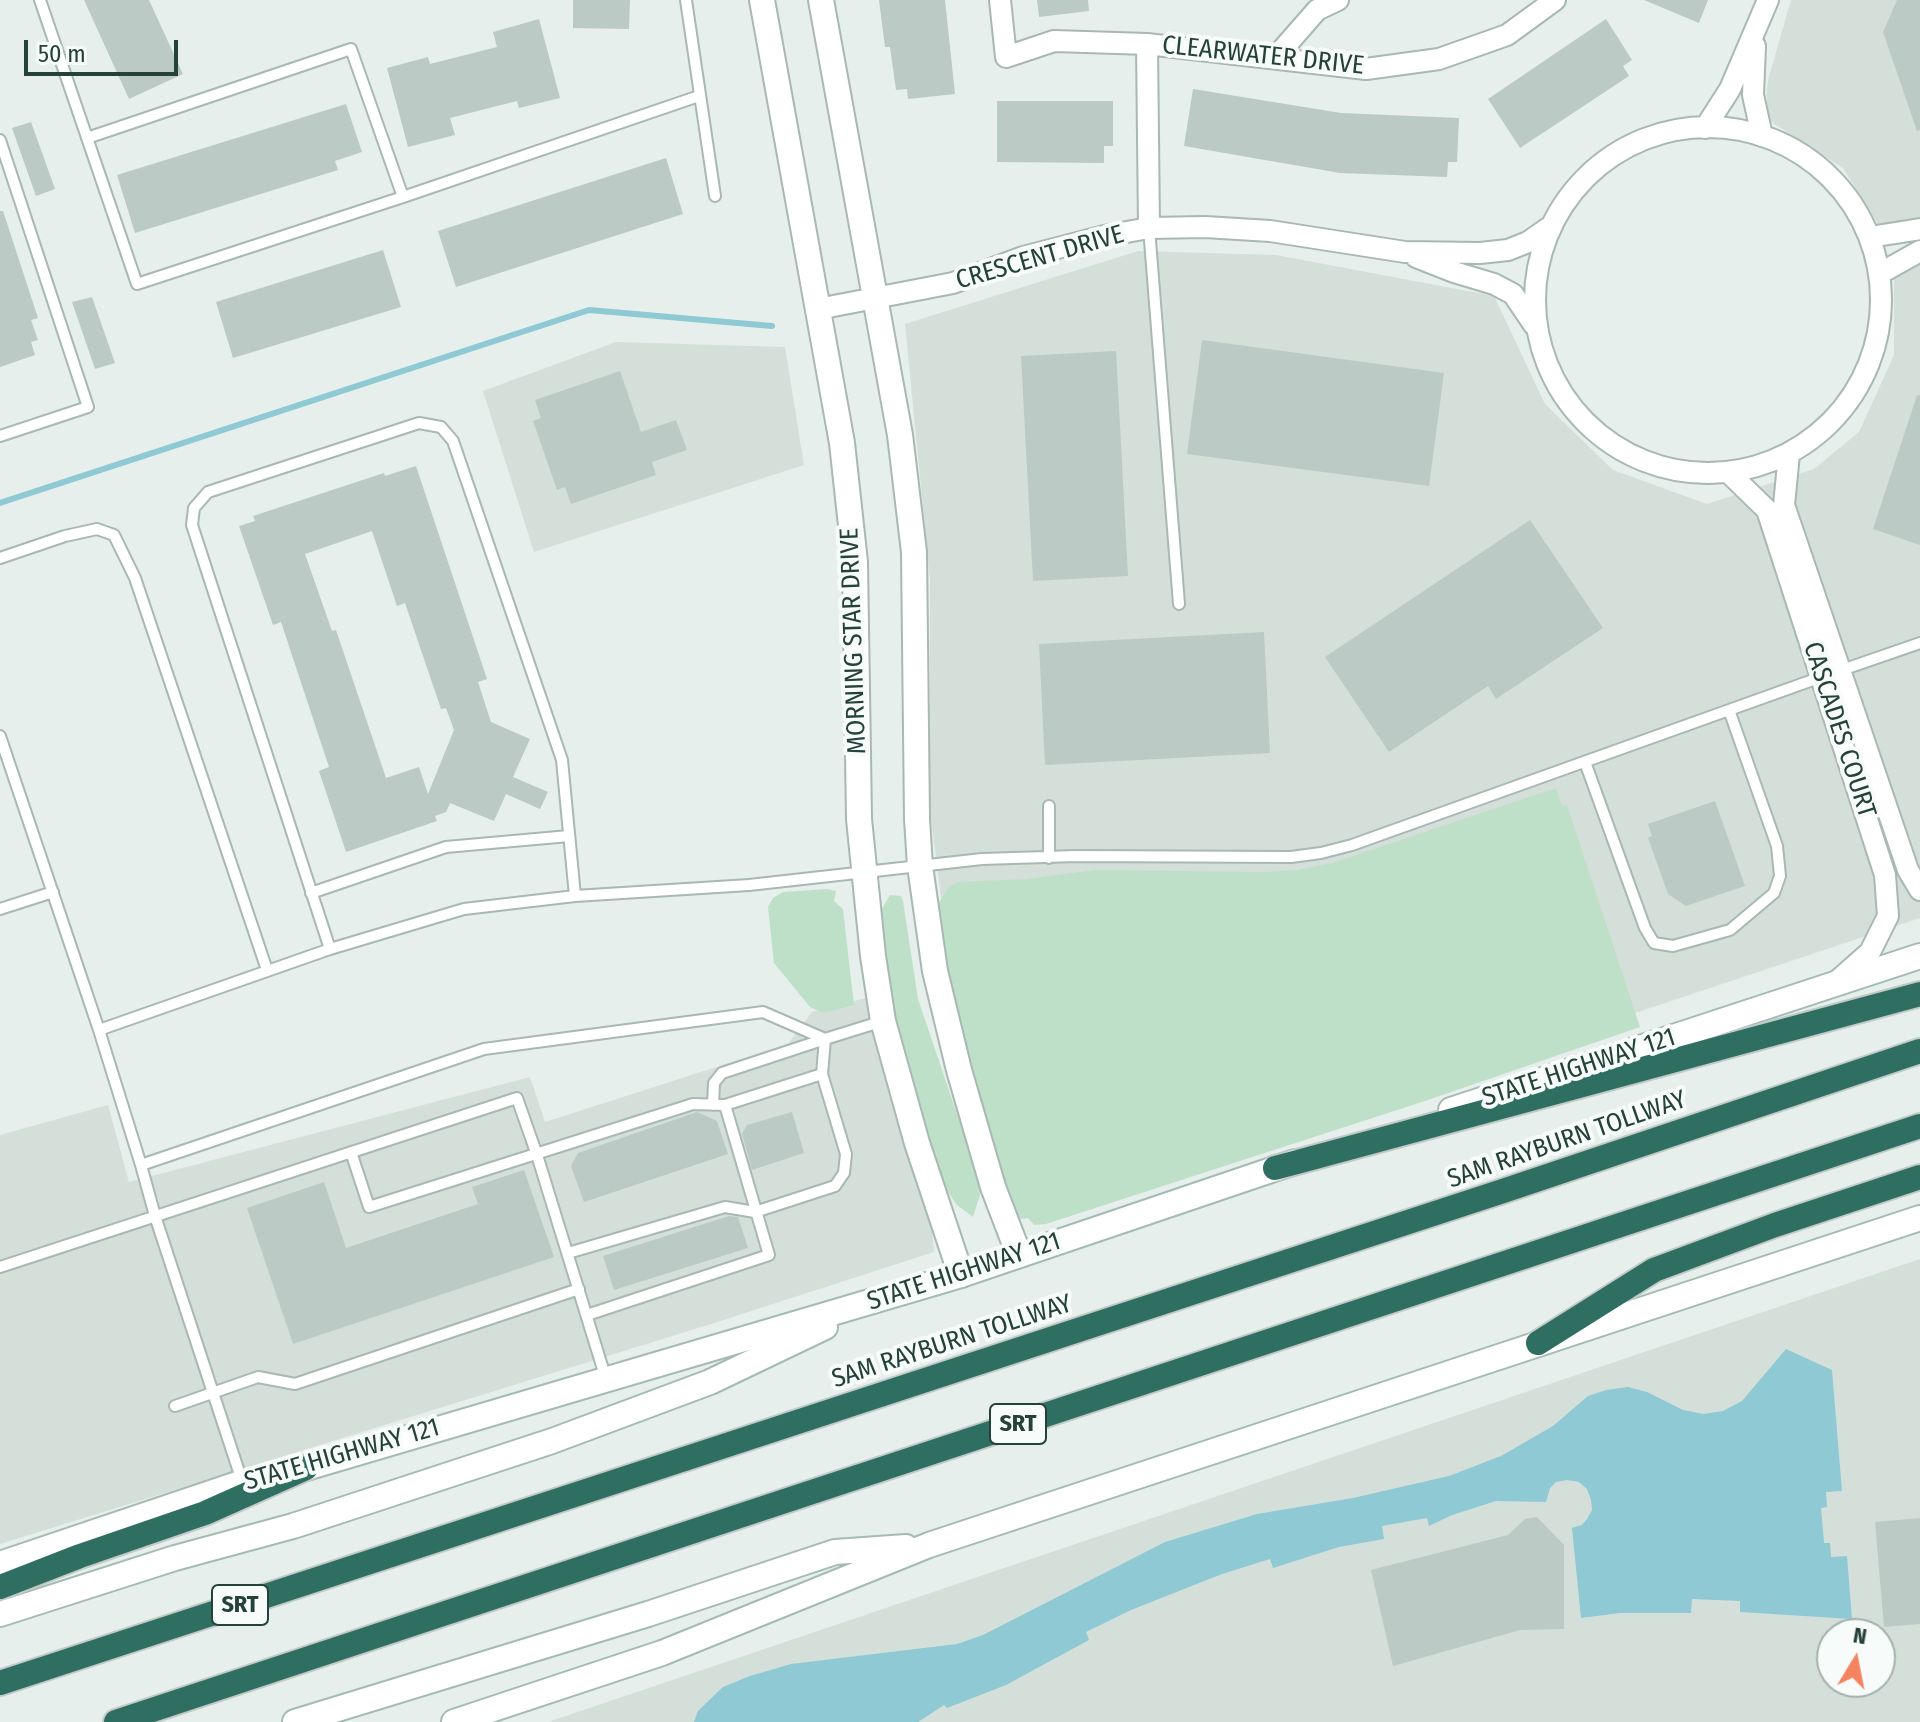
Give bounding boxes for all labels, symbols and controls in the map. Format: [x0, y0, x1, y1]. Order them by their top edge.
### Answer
scale bar [28, 24, 182, 74]
street label: CLEARWATER DRIVE [1161, 30, 1365, 82]
text: 50 m [38, 40, 86, 68]
street label: CRESCENT DRIVE [953, 219, 1127, 297]
street label: MORNING STAR DRIVE [834, 527, 874, 755]
street label: CASCADES COURT [1796, 638, 1882, 822]
street label: STATE HIGHWAY 121 [1479, 1022, 1679, 1114]
street label: SAM RAYBURN TOLLWAY [1444, 1084, 1690, 1196]
street label: STATE HIGHWAY 121 [864, 1226, 1064, 1318]
street label: SAM RAYBURN TOLLWAY [828, 1288, 1076, 1396]
road number: SRT [990, 1404, 1046, 1444]
street label: STATE HIGHWAY 121 [241, 1412, 443, 1498]
road number: SRT [212, 1585, 268, 1625]
north arrow [1816, 1618, 1896, 1698]
text: N [1851, 1621, 1869, 1650]

